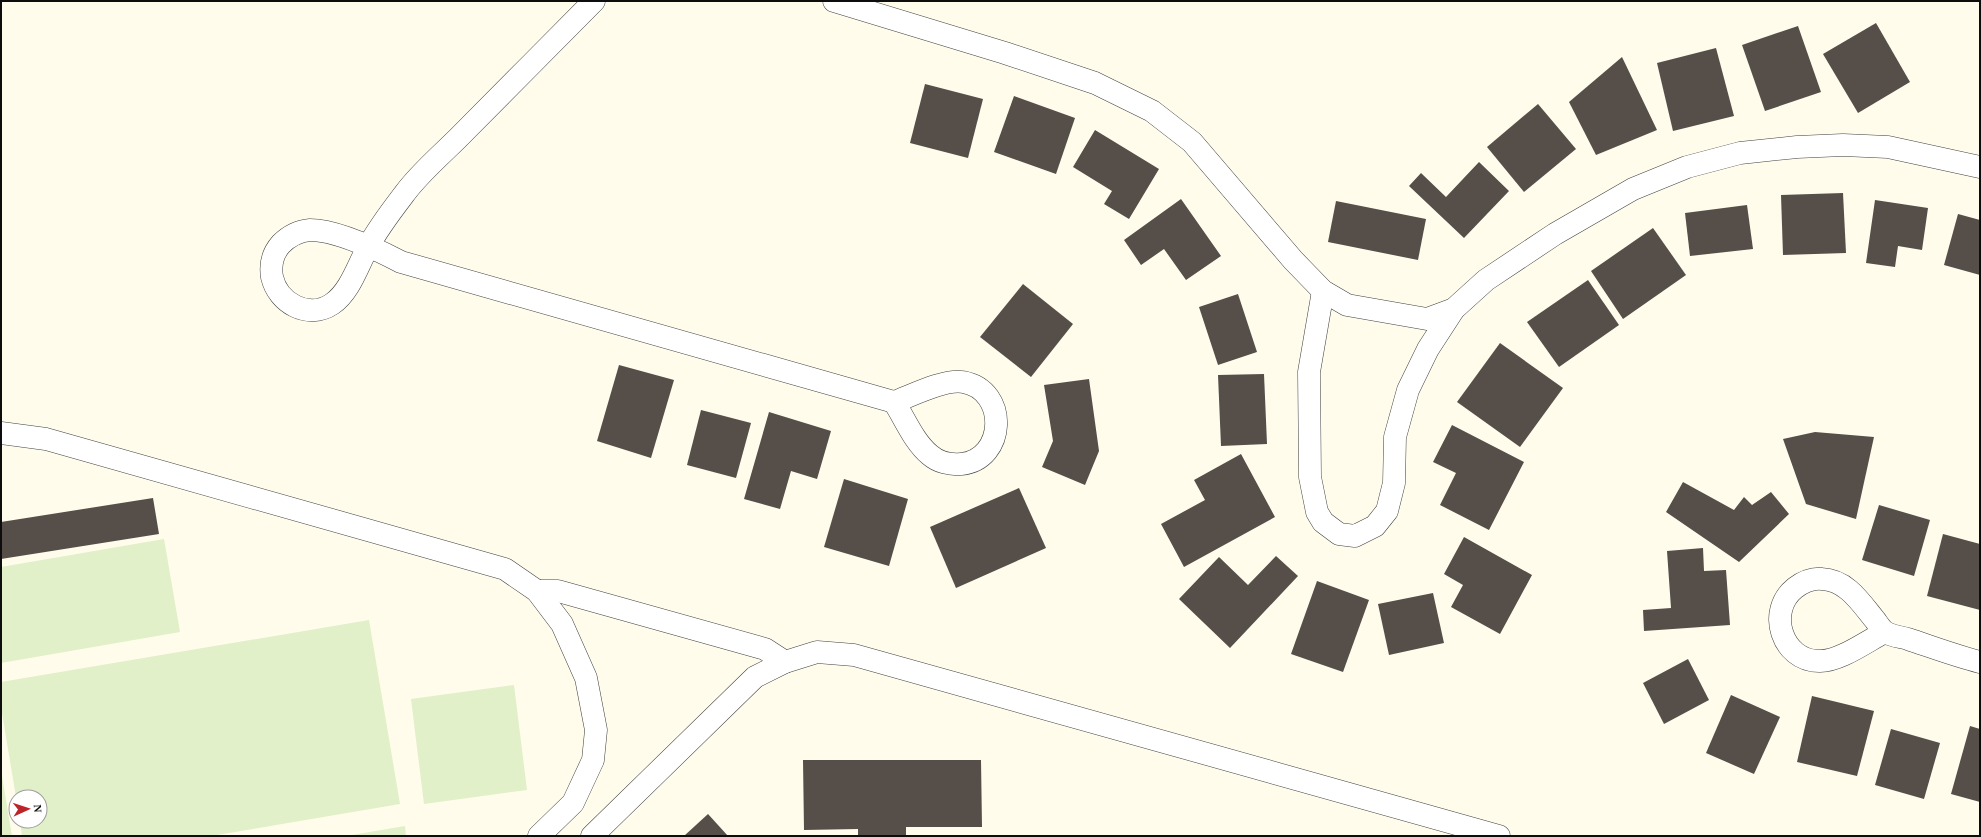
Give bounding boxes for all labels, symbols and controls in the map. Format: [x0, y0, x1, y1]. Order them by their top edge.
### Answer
north arrow [8, 789, 48, 829]
text: N [32, 804, 44, 813]

